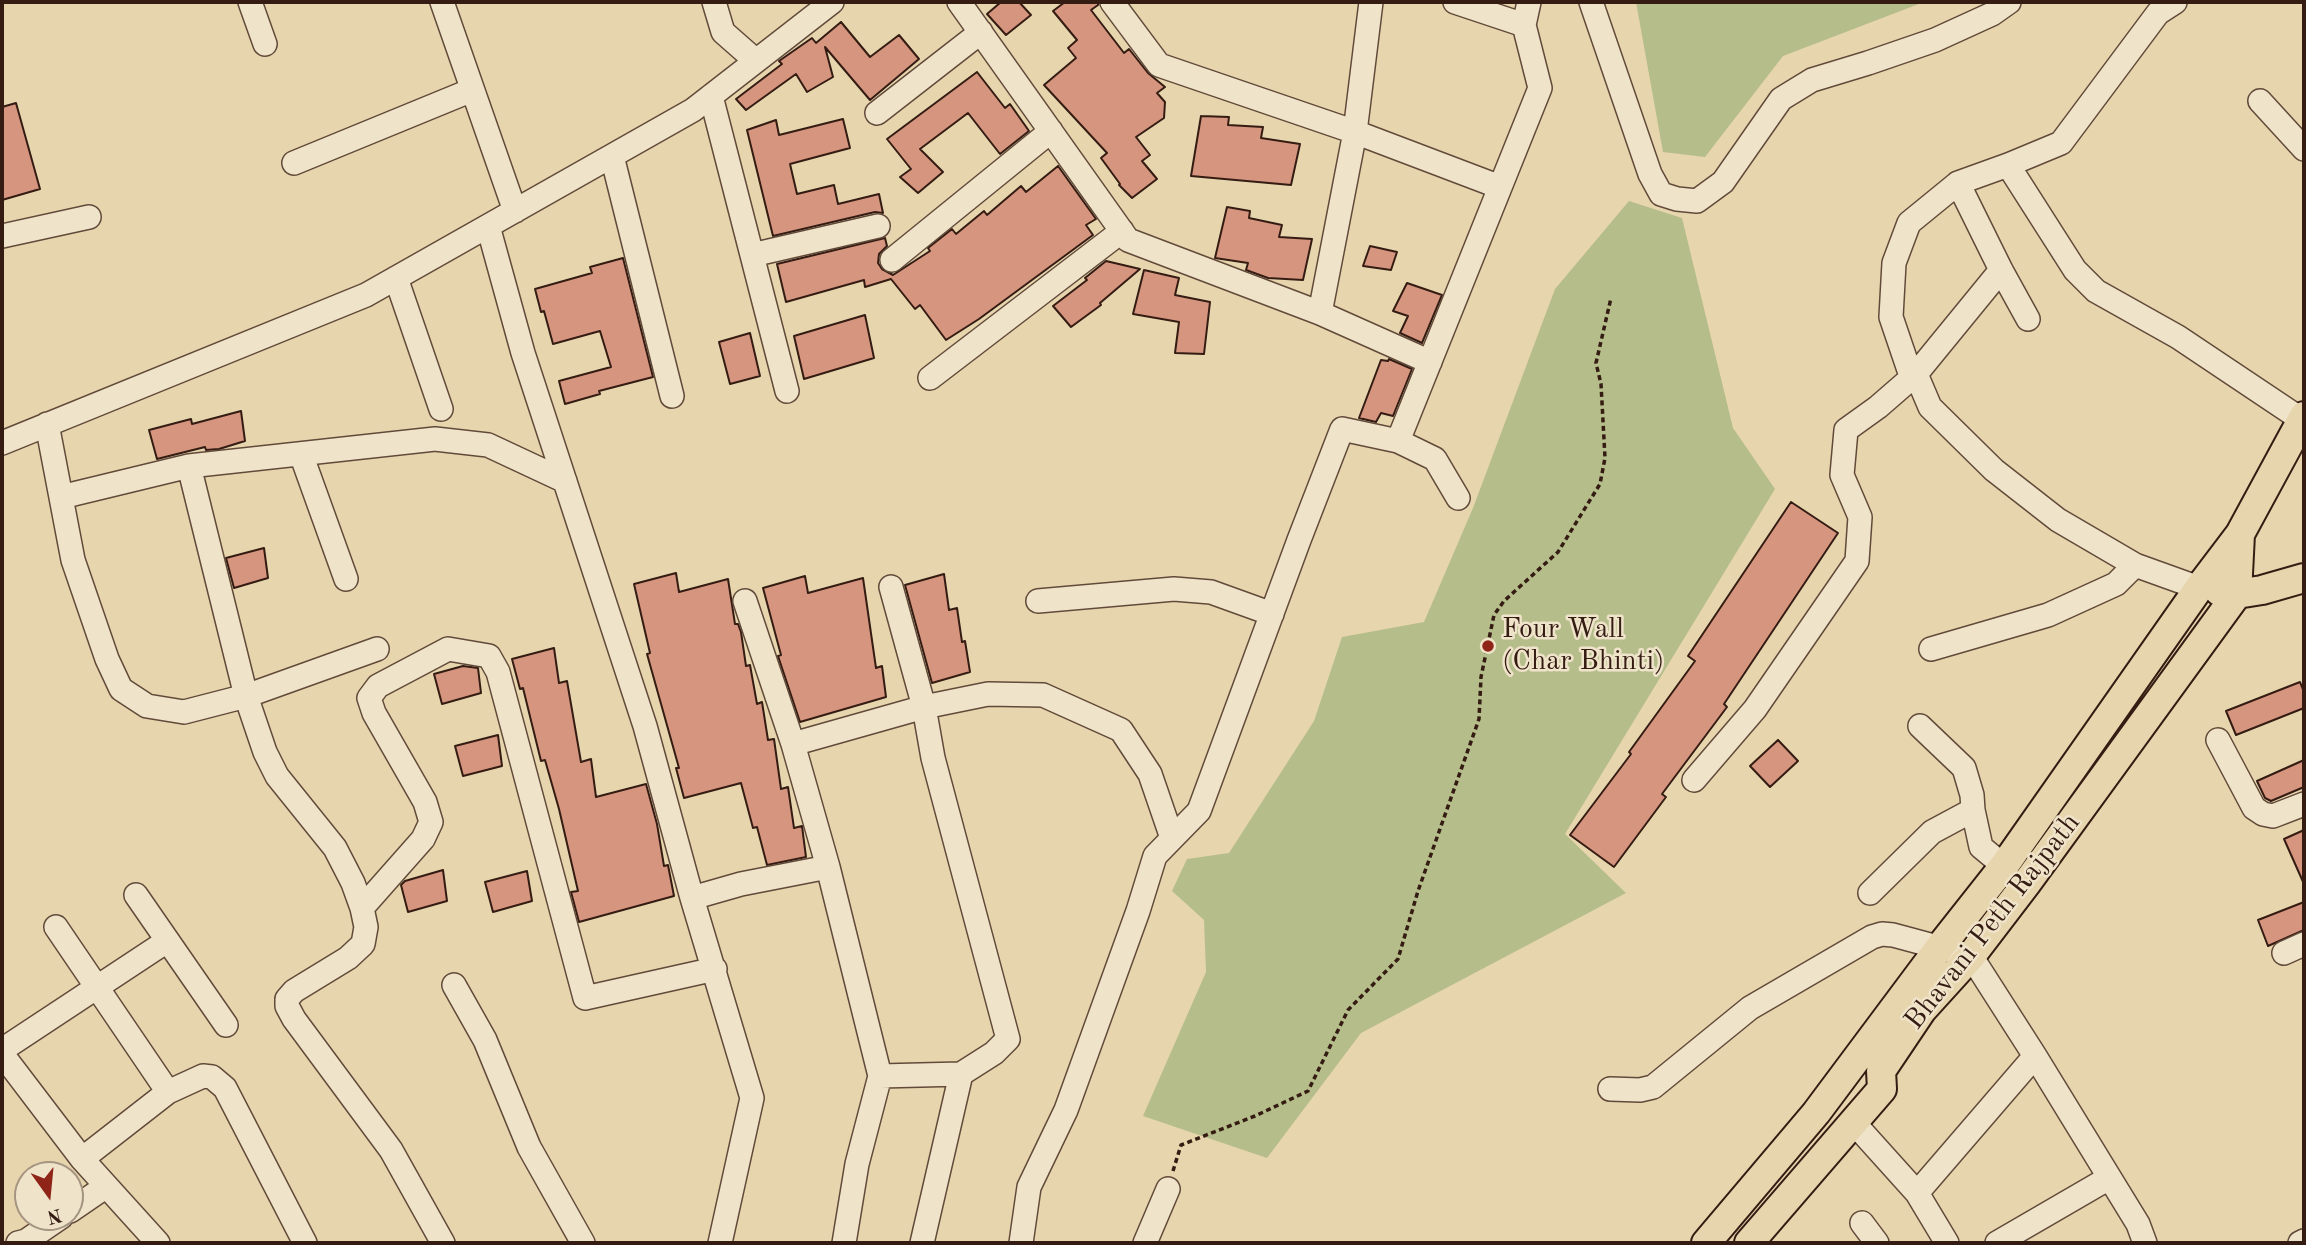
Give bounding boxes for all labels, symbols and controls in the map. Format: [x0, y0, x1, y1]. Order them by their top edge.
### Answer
place label: Four Wall (Char Bhinti) [1502, 613, 1664, 679]
marker: Four Wall (Char Bhinti) [1480, 638, 1496, 654]
street label: Bhavani Peth Rajpath [1898, 807, 2088, 1037]
north arrow [14, 1161, 84, 1231]
text: N [45, 1204, 64, 1226]

